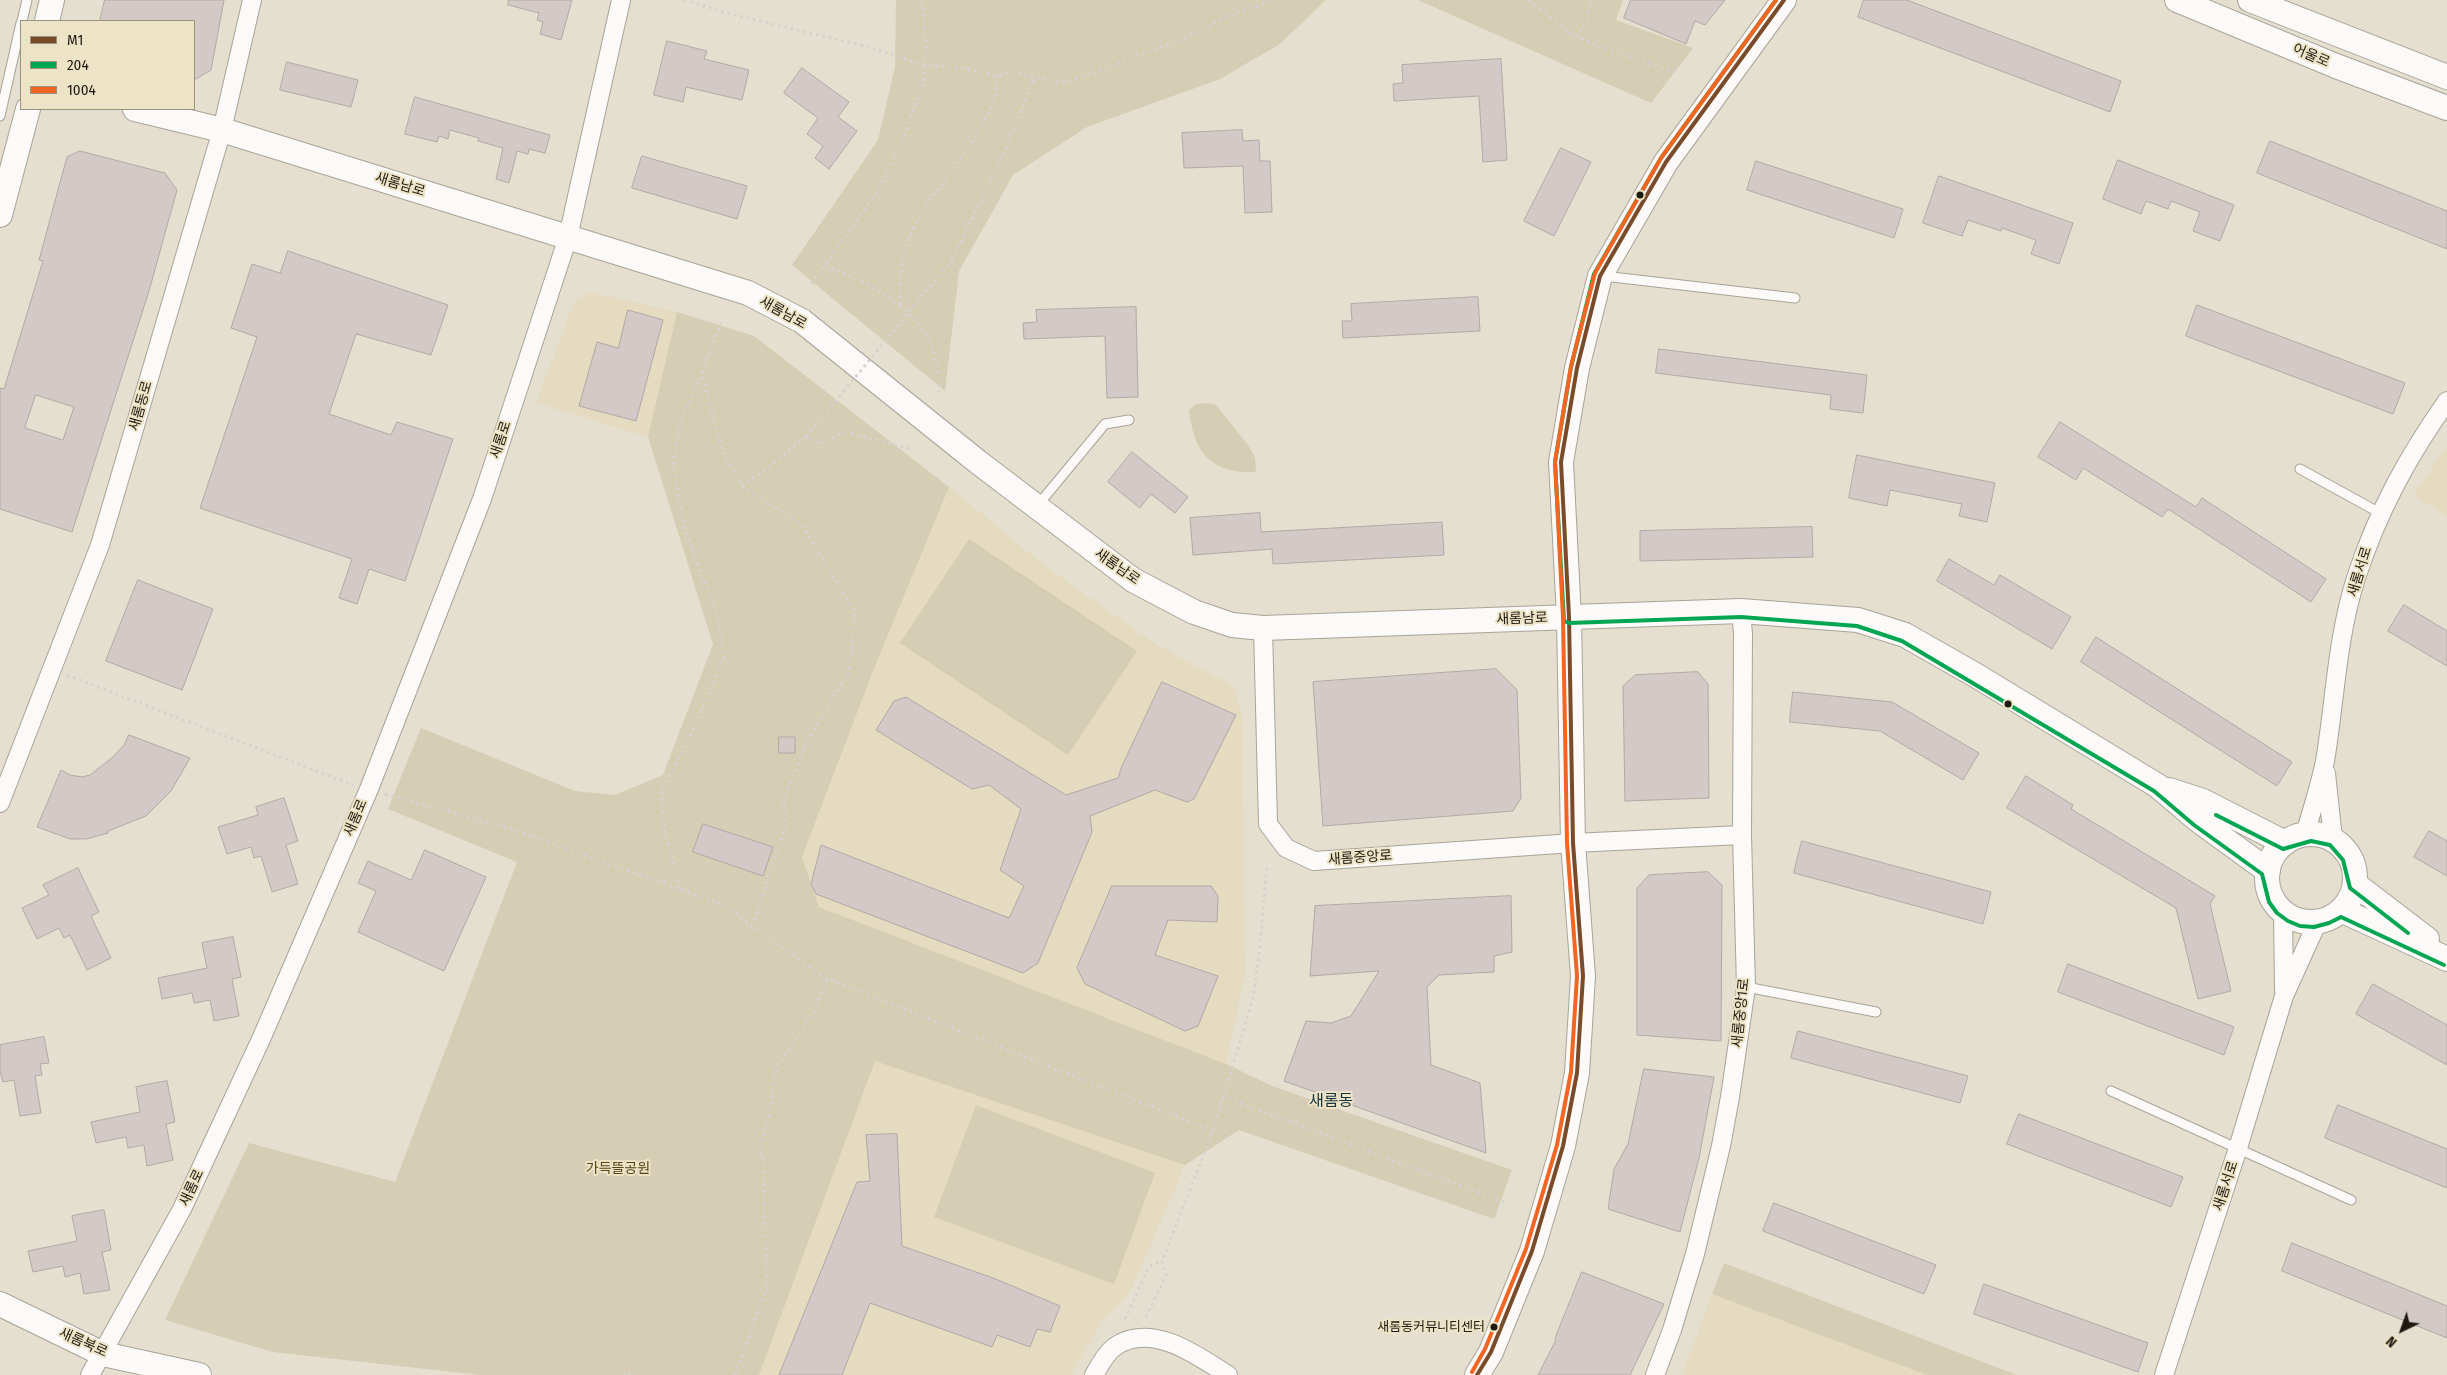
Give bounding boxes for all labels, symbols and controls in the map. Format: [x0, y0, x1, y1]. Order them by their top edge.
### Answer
legend [20, 20, 195, 110]
text: M1 [67, 31, 83, 49]
street label: 어울로 [2290, 41, 2332, 71]
text: 204 [67, 56, 89, 74]
text: 1004 [67, 81, 96, 99]
street label: 새롬남로 [373, 169, 427, 201]
unlabelled marker [1635, 190, 1645, 200]
street label: 새롬남로 [756, 293, 810, 333]
street label: 새롬동로 [126, 379, 156, 433]
street label: 새롬로 [487, 419, 515, 461]
street label: 새롬남로 [1091, 545, 1143, 589]
street label: 새롬서로 [2344, 545, 2376, 599]
street label: 새롬남로 [1496, 610, 1548, 628]
unlabelled marker [2003, 699, 2013, 709]
street label: 새롬로 [341, 797, 371, 839]
street label: 새롬중앙로 [1327, 847, 1393, 869]
street label: 새롬중앙1로 [1729, 977, 1753, 1049]
district label: 새롬동 [1309, 1092, 1353, 1112]
street label: 새롬서로 [2210, 1159, 2242, 1213]
park label: 가득뜰공원 [586, 1161, 650, 1177]
street label: 새롬로 [176, 1167, 208, 1209]
north arrow [2377, 1305, 2427, 1355]
place label: 새롬동커뮤니티센터 [1377, 1319, 1485, 1335]
marker: 새롬동커뮤니티센터 [1489, 1322, 1499, 1332]
street label: 새롬북로 [56, 1325, 110, 1361]
text: N [2383, 1332, 2400, 1351]

